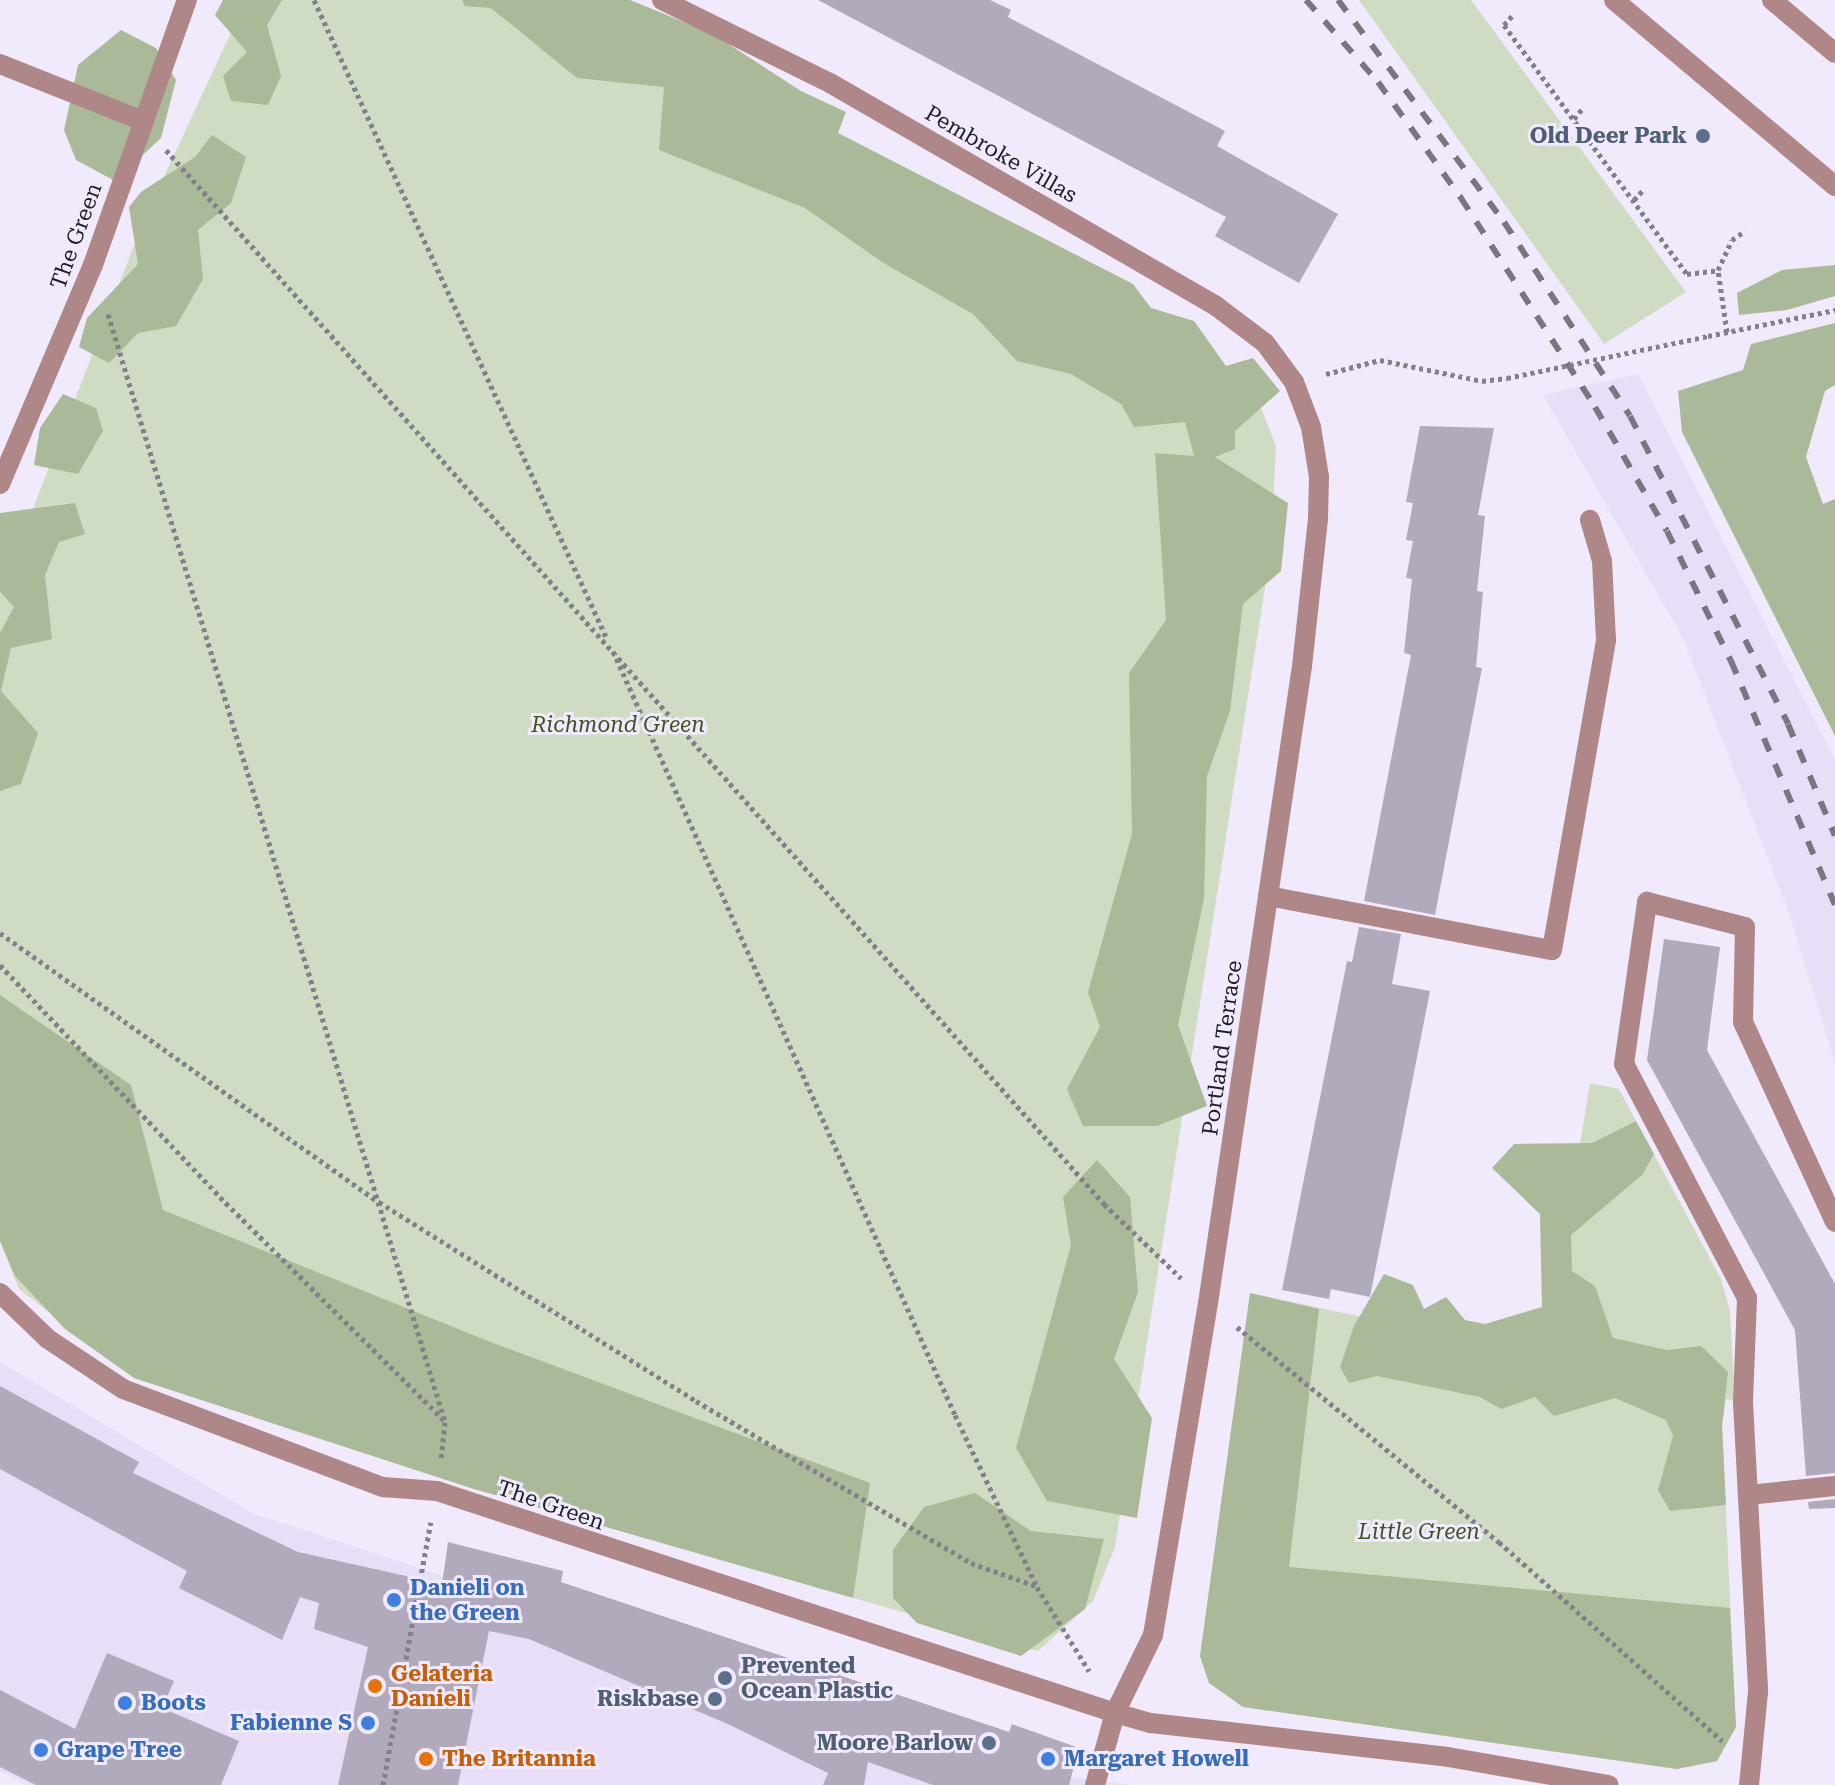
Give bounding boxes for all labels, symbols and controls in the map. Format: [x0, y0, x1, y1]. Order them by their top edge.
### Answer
street label: Pembroke Villas [920, 100, 1082, 208]
place label: Old Deer Park [1530, 123, 1687, 149]
marker: Old Deer Park [1694, 127, 1712, 145]
street label: The Green [45, 179, 107, 293]
park label: Richmond Green [531, 712, 705, 738]
street label: Portland Terrace [1197, 959, 1247, 1137]
street label: The Green [494, 1474, 608, 1536]
park label: Little Green [1358, 1519, 1480, 1545]
place label: Danieli on the Green [410, 1574, 524, 1626]
marker: Danieli on the Green [385, 1591, 403, 1609]
place label: Prevented Ocean Plastic [741, 1652, 893, 1704]
place label: Gelateria Danieli [391, 1660, 493, 1712]
marker: Prevented Ocean Plastic [716, 1669, 734, 1687]
marker: Gelateria Danieli [366, 1677, 384, 1695]
place label: Riskbase [597, 1686, 699, 1712]
place label: Boots [141, 1690, 206, 1716]
marker: Riskbase [706, 1690, 724, 1708]
marker: Boots [116, 1694, 134, 1712]
place label: Fabienne S [230, 1710, 352, 1736]
marker: Fabienne S [359, 1714, 377, 1732]
place label: Moore Barlow [817, 1730, 973, 1756]
marker: Moore Barlow [980, 1734, 998, 1752]
place label: Grape Tree [57, 1737, 182, 1763]
marker: Grape Tree [32, 1741, 50, 1759]
place label: The Britannia [442, 1746, 596, 1772]
place label: Margaret Howell [1064, 1746, 1249, 1772]
marker: The Britannia [417, 1750, 435, 1768]
marker: Margaret Howell [1039, 1750, 1057, 1768]

